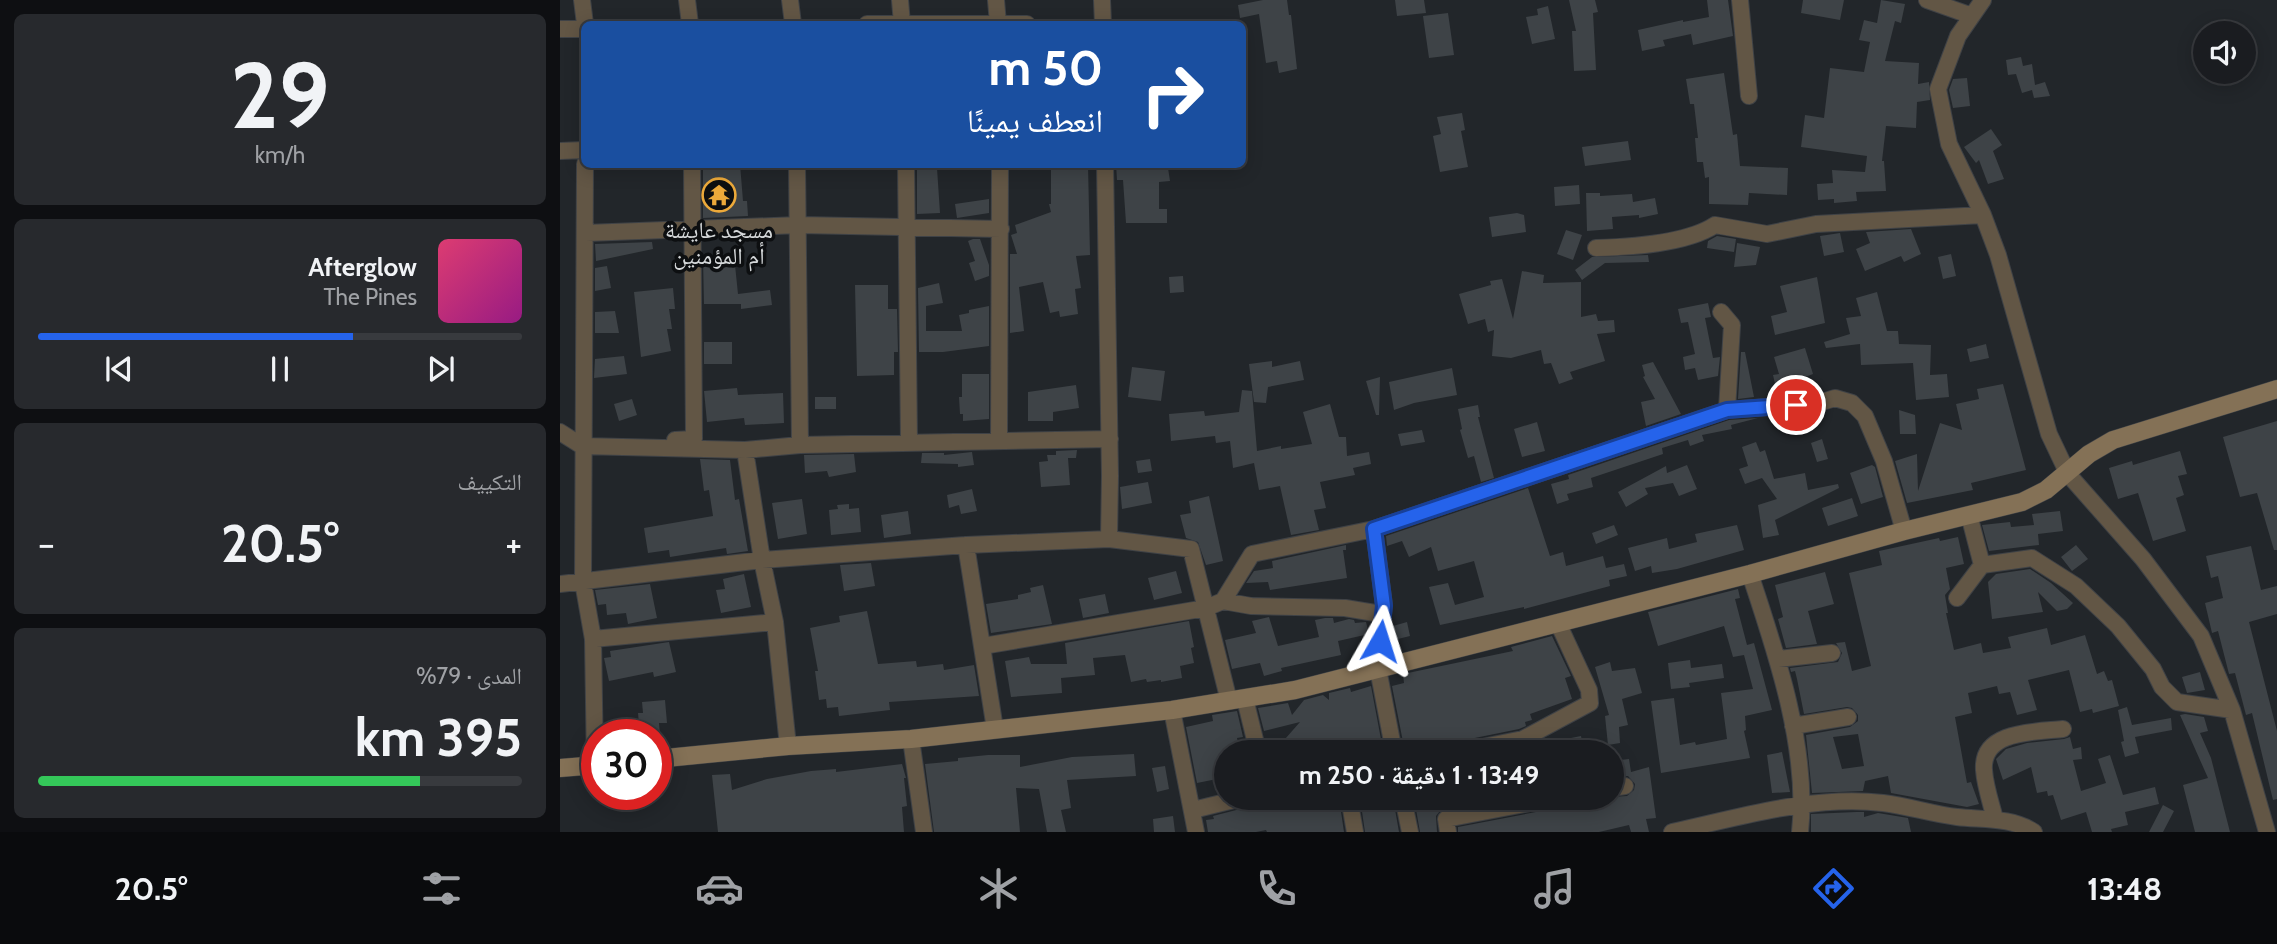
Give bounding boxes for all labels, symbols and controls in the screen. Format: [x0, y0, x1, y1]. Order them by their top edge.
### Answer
map controls [2193, 21, 2256, 84]
button: sound [2193, 21, 2256, 84]
text: 50 m [988, 38, 1103, 97]
text: 29 [230, 40, 330, 151]
icon: right [1127, 49, 1218, 140]
text: انعطف يمينًا [967, 101, 1103, 140]
text: km/h [255, 141, 305, 169]
temple icon: مسجد عايشة أم المؤمنين [700, 176, 738, 214]
place label: مسجد عايشة أم المؤمنين [665, 216, 773, 272]
text: Afterglow [308, 251, 417, 283]
text: The Pines [323, 283, 417, 311]
icon: previous [100, 350, 138, 388]
icon: pause [261, 350, 299, 388]
icon: next [422, 350, 460, 388]
pin [1766, 375, 1826, 435]
icon: arrive [1777, 386, 1815, 424]
text: التكييف [457, 468, 522, 496]
text: 20.5° [221, 512, 339, 575]
text: − [38, 520, 55, 567]
text: + [505, 520, 522, 567]
position arrow [1343, 604, 1417, 678]
text: المدى · 79% [416, 662, 522, 690]
text: 395 km [355, 706, 522, 769]
speed limit sign: 30 [581, 719, 672, 810]
text: 13:49 · 1 دقيقة · 250 m [1299, 759, 1539, 791]
icon: filters [417, 864, 466, 913]
icon: car [695, 864, 744, 913]
icon: climate [974, 864, 1023, 913]
icon: phone [1252, 864, 1301, 913]
icon: music [1530, 864, 1579, 913]
icon: directions [1809, 864, 1858, 913]
text: 20.5° [115, 869, 187, 908]
text: 13:48 [2087, 869, 2162, 908]

